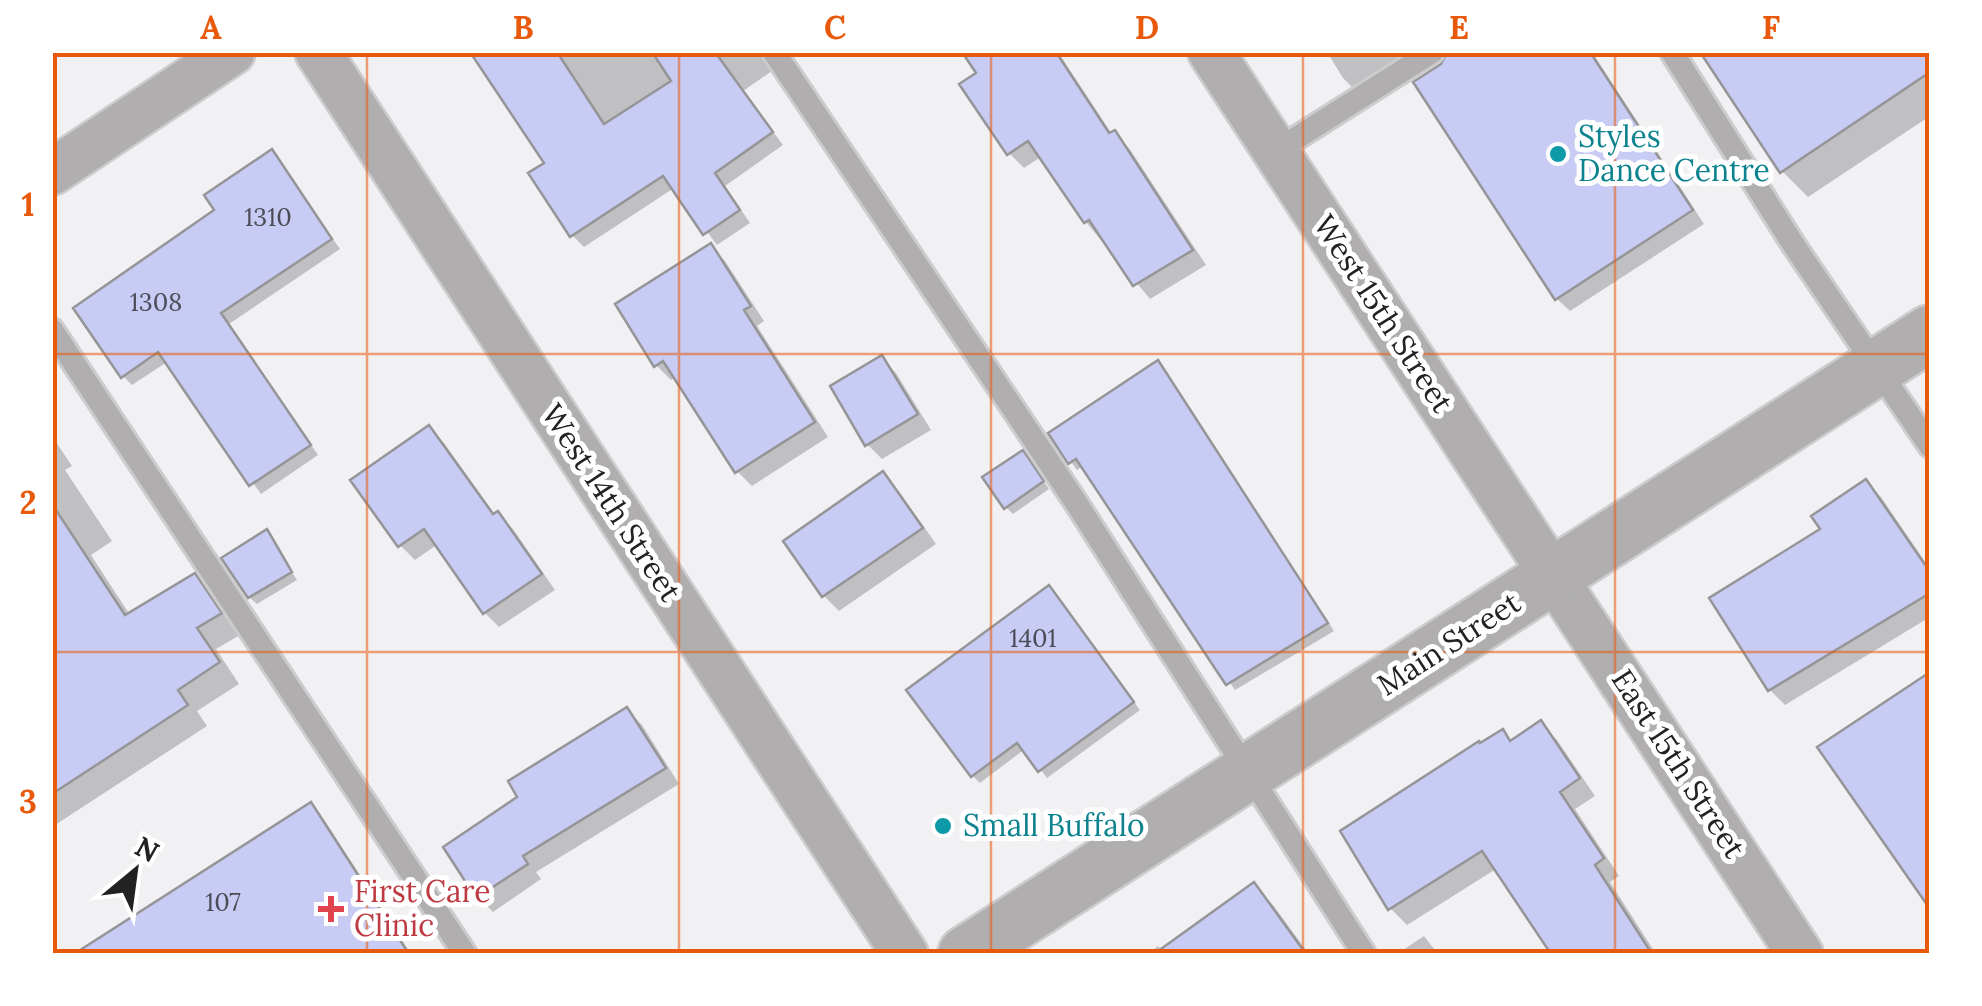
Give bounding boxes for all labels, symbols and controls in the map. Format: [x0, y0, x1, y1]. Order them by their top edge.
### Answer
text: A [200, 7, 222, 48]
text: B [512, 7, 534, 48]
text: C [824, 7, 846, 48]
text: D [1135, 7, 1159, 48]
text: E [1449, 7, 1469, 48]
text: F [1762, 7, 1780, 48]
place label: Styles Dance Centre [1578, 117, 1770, 189]
marker: Styles Dance Centre [1547, 143, 1569, 165]
text: 1 [22, 184, 35, 225]
house number: 1310 [244, 201, 292, 233]
street label: West 15th Street [1306, 207, 1462, 420]
house number: 1308 [130, 286, 182, 318]
street label: West 14th Street [534, 396, 690, 609]
text: 2 [19, 482, 37, 523]
street label: Main Street [1370, 583, 1527, 703]
house number: 1401 [1009, 622, 1057, 654]
street label: East 15th Street [1604, 662, 1754, 865]
text: 3 [19, 781, 37, 822]
place label: Small Buffalo [963, 806, 1144, 844]
marker: Small Buffalo [932, 815, 954, 837]
north arrow [85, 821, 185, 921]
text: N [129, 828, 165, 870]
place label: First Care Clinic [354, 872, 491, 944]
house number: 107 [205, 886, 241, 918]
marker: First Care Clinic [318, 896, 344, 922]

